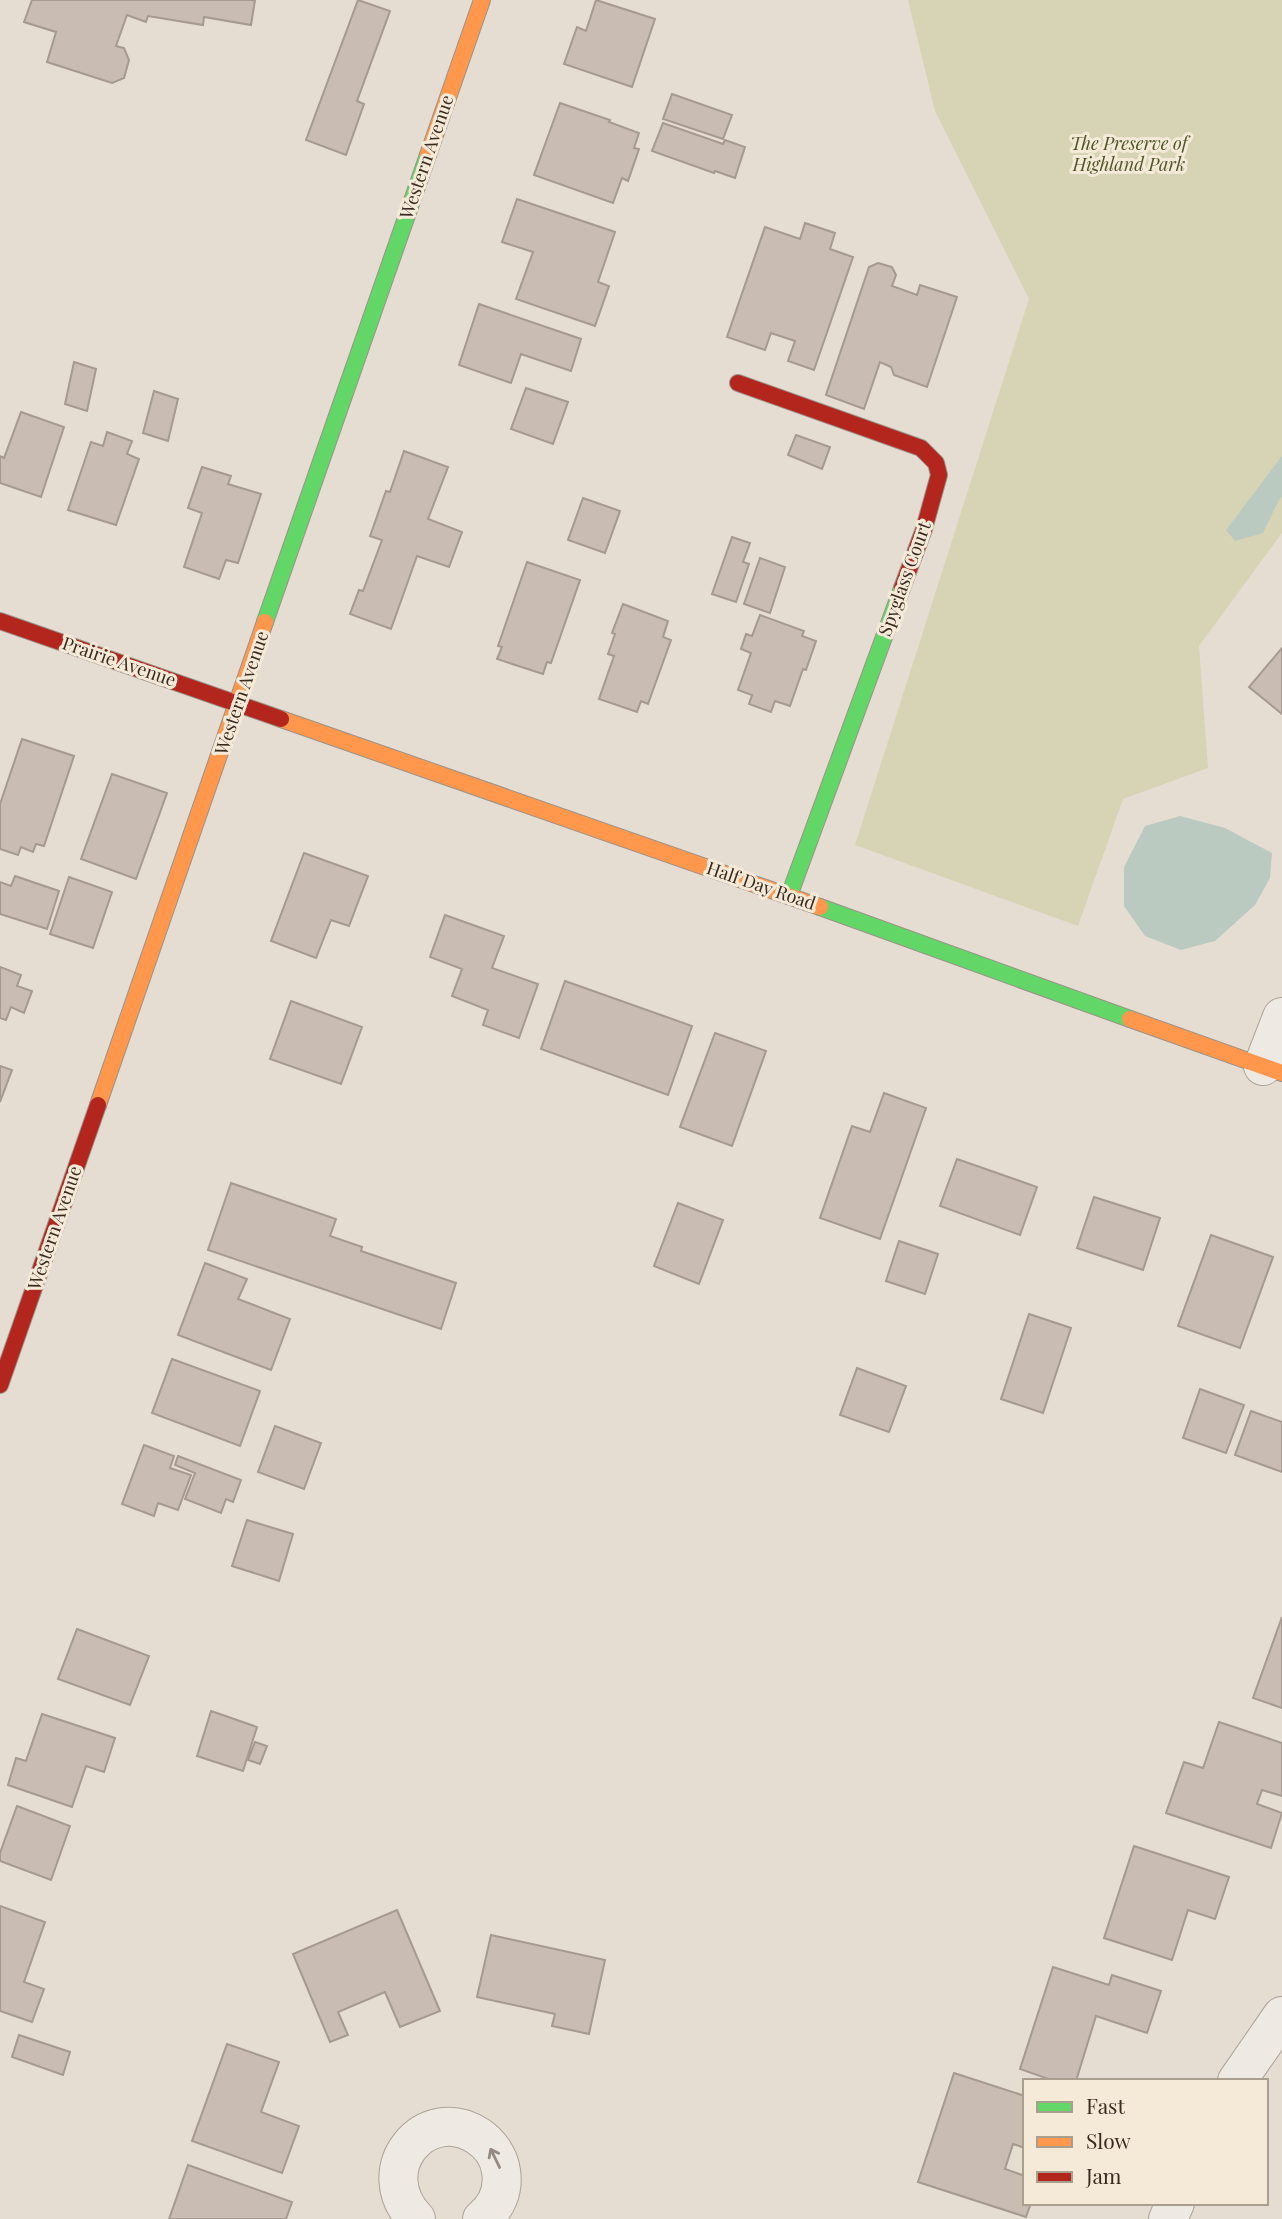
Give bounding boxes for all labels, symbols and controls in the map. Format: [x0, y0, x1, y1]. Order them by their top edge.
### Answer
street label: Western Avenue [393, 91, 459, 223]
park label: The Preserve of Highland Park [1070, 131, 1191, 176]
street label: Spyglass Court [872, 518, 936, 639]
street label: Western Avenue [208, 627, 274, 759]
street label: Prairie Avenue [59, 630, 179, 692]
street label: Half Day Road [704, 855, 820, 915]
street label: Western Avenue [21, 1162, 87, 1294]
legend [1023, 2079, 1268, 2205]
text: Fast [1086, 2091, 1125, 2119]
text: Slow [1086, 2126, 1131, 2154]
one-way arrow [488, 2148, 502, 2169]
text: Jam [1085, 2161, 1122, 2189]

